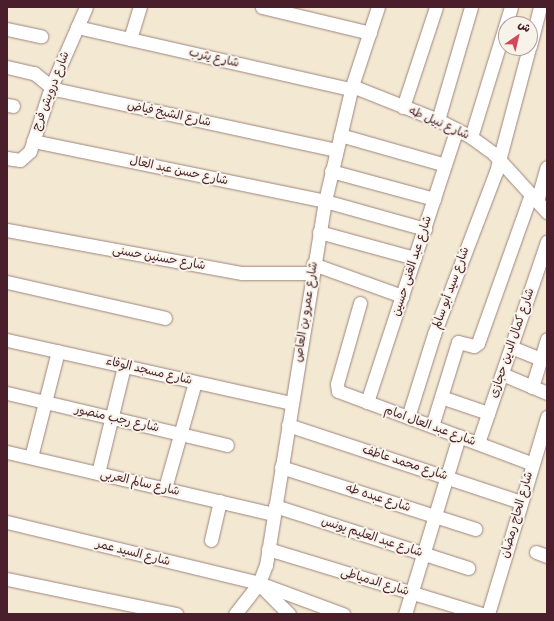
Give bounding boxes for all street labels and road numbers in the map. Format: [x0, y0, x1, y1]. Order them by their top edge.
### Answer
street label: شارع يثرب [187, 45, 241, 71]
street label: شارع درويش فرج [29, 49, 73, 133]
street label: شارع الشيخ فياض [126, 98, 212, 130]
street label: شارع نبيل طه [406, 103, 472, 143]
street label: شارع حسن عبد العال [128, 154, 230, 188]
street label: شارع عبد الغنى حسين [389, 214, 435, 318]
street label: شارع حسنين حسنى [111, 243, 207, 273]
street label: شارع سيد أبو سالم [430, 245, 472, 331]
street label: شارع عمرو بن العاص [291, 261, 321, 363]
street label: شارع كمال الدين حجازى [486, 286, 538, 400]
street label: شارع مسجد الوفاء [104, 354, 194, 388]
street label: شارع رجب منصور [73, 402, 161, 436]
street label: شارع عبد العال امام [382, 403, 478, 449]
street label: شارع محمد عاطف [361, 442, 449, 484]
street label: شارع سالم العربى [99, 467, 181, 499]
street label: شارع الحاج رمضان [498, 470, 536, 560]
street label: شارع عبده طه [343, 481, 413, 515]
street label: شارع عبد العليم يونس [320, 514, 424, 560]
street label: شارع السيد عمر [94, 537, 172, 569]
street label: شارع الدمياطى [339, 565, 411, 599]

